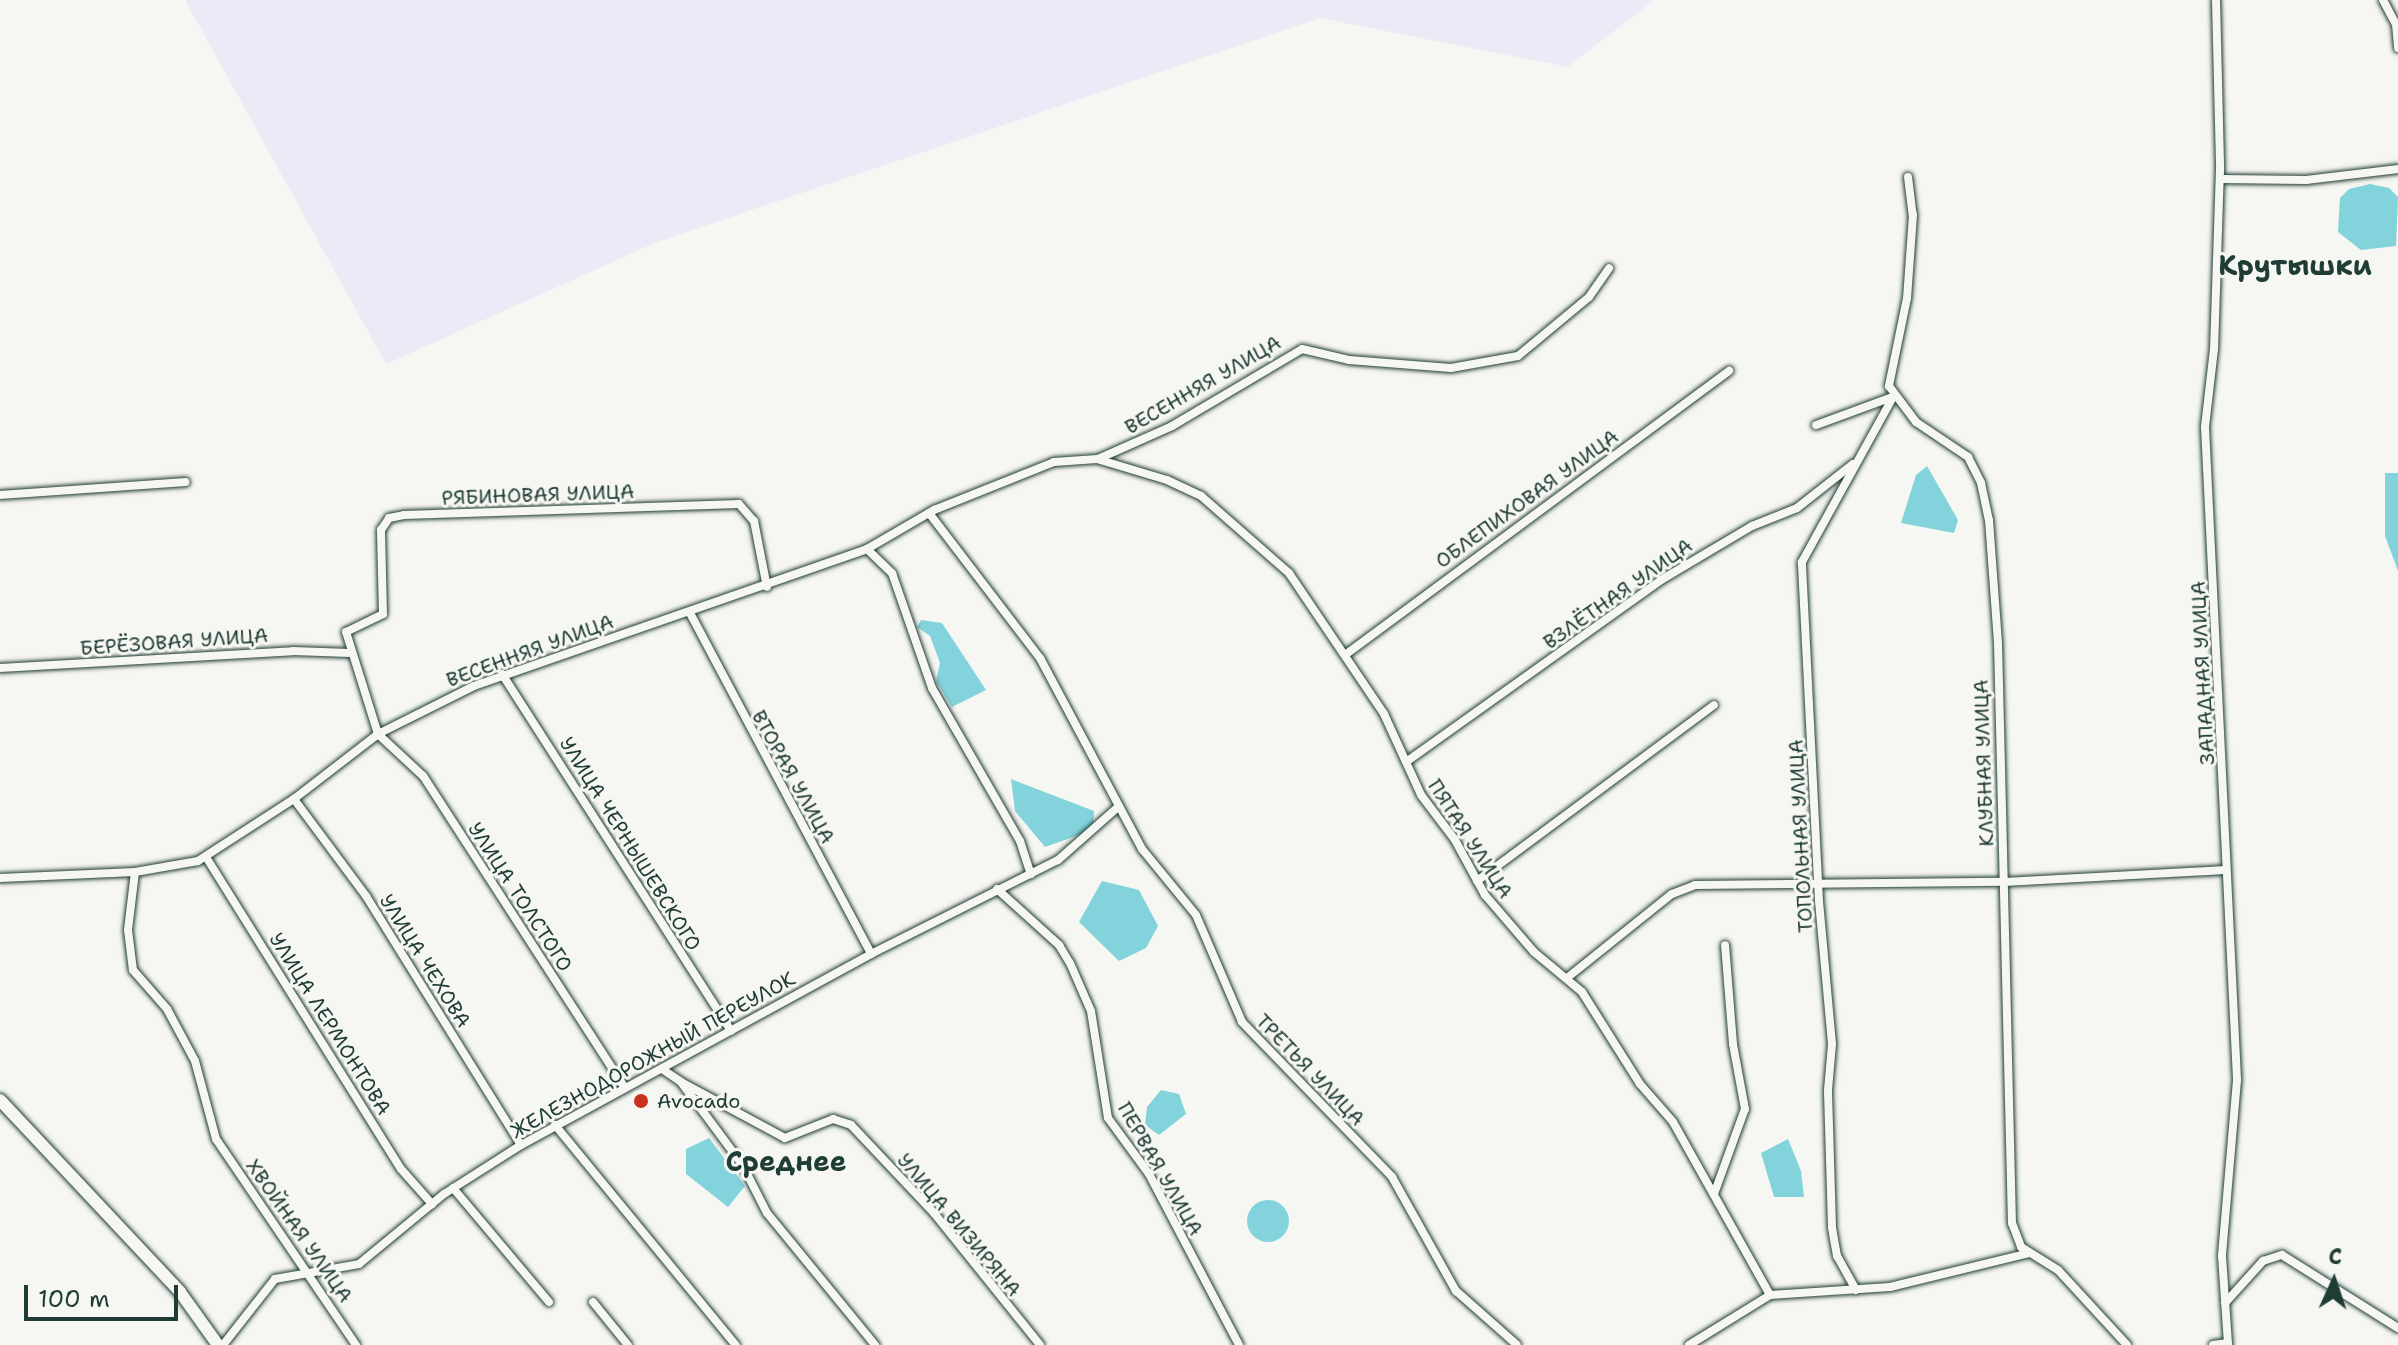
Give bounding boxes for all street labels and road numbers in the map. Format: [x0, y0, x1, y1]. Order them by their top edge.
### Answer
street label: ВЕСЕННЯЯ УЛИЦА [1121, 331, 1285, 439]
street label: ОБЛЕПИХОВАЯ УЛИЦА [1431, 425, 1623, 573]
street label: РЯБИНОВАЯ УЛИЦА [441, 480, 635, 510]
street label: ВЗЛЁТНАЯ УЛИЦА [1539, 534, 1697, 654]
street label: ЗАПАДНАЯ УЛИЦА [2186, 580, 2220, 766]
street label: ВЕСЕННЯЯ УЛИЦА [443, 610, 617, 692]
street label: БЕРЁЗОВАЯ УЛИЦА [79, 623, 269, 661]
street label: КЛУБНАЯ УЛИЦА [1969, 679, 1999, 847]
street label: ВТОРАЯ УЛИЦА [746, 706, 840, 848]
street label: УЛИЦА ЧЕРНЫШЕВСКОГО [554, 733, 706, 955]
street label: ТОПОЛЬНАЯ УЛИЦА [1784, 739, 1818, 933]
street label: ПЯТАЯ УЛИЦА [1423, 775, 1517, 903]
street label: УЛИЦА ТОЛСТОГО [463, 818, 577, 976]
street label: УЛИЦА ЧЕХОВА [374, 890, 476, 1032]
street label: УЛИЦА ЛЕРМОНТОВА [264, 929, 396, 1119]
street label: ЖЕЛЕЗНОДОРОЖНЫЙ ПЕРЕУЛОК [506, 966, 800, 1144]
street label: ТРЕТЬЯ УЛИЦА [1251, 1009, 1369, 1131]
street label: ПЕРВАЯ УЛИЦА [1112, 1098, 1208, 1240]
street label: УЛИЦА ВИЗИРЯНА [892, 1149, 1026, 1301]
street label: ХВОЙНАЯ УЛИЦА [241, 1155, 357, 1307]

